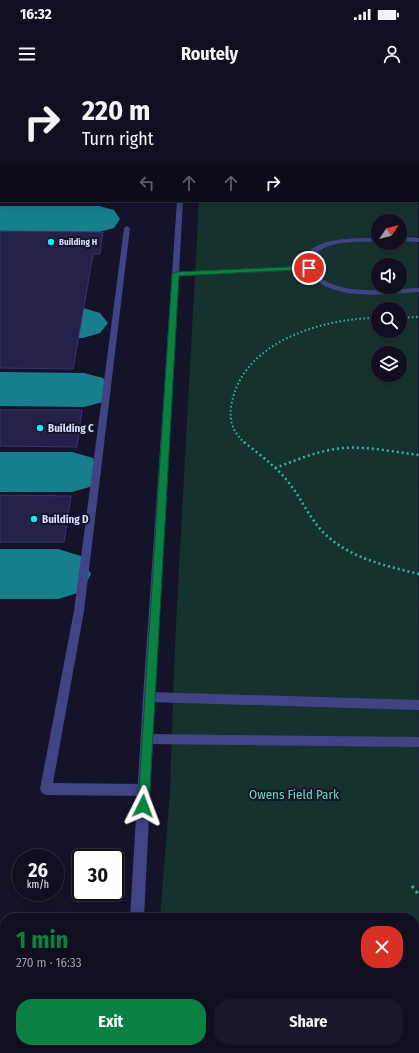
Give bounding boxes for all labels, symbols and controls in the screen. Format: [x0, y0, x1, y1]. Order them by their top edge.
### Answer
text: 16:32 [20, 5, 52, 23]
icon: menu [16, 43, 38, 65]
text: Routely [181, 43, 238, 65]
icon: person [381, 43, 403, 65]
text: 220 m [82, 94, 150, 127]
icon: right [16, 96, 68, 148]
text: Turn right [82, 128, 154, 150]
icon: left [136, 172, 158, 194]
icon: ahead [178, 172, 200, 194]
icon: ahead [220, 172, 242, 194]
icon: right [262, 172, 284, 194]
north arrow [371, 214, 407, 250]
map controls [371, 214, 407, 382]
marker: Building H [46, 237, 56, 247]
place label: Building H [59, 237, 97, 247]
pin [292, 251, 326, 285]
icon: arrive [298, 257, 320, 279]
button: sound [371, 258, 407, 294]
button: search [371, 302, 407, 338]
button: layers [371, 346, 407, 382]
place label: Building C [48, 422, 94, 435]
marker: Building C [35, 423, 45, 433]
place label: Building D [42, 513, 89, 526]
marker: Building D [29, 514, 39, 524]
position arrow [122, 785, 164, 827]
park label: Owens Field Park [249, 787, 340, 802]
speed limit sign: 30 [72, 849, 124, 901]
text: 26 [28, 858, 48, 882]
text: km/h [27, 879, 49, 891]
text: 1 min [16, 926, 68, 954]
button: close [361, 926, 403, 968]
text: 270 m · 16:33 [16, 955, 82, 970]
button: Exit [16, 999, 206, 1045]
button: Share [214, 999, 403, 1045]

